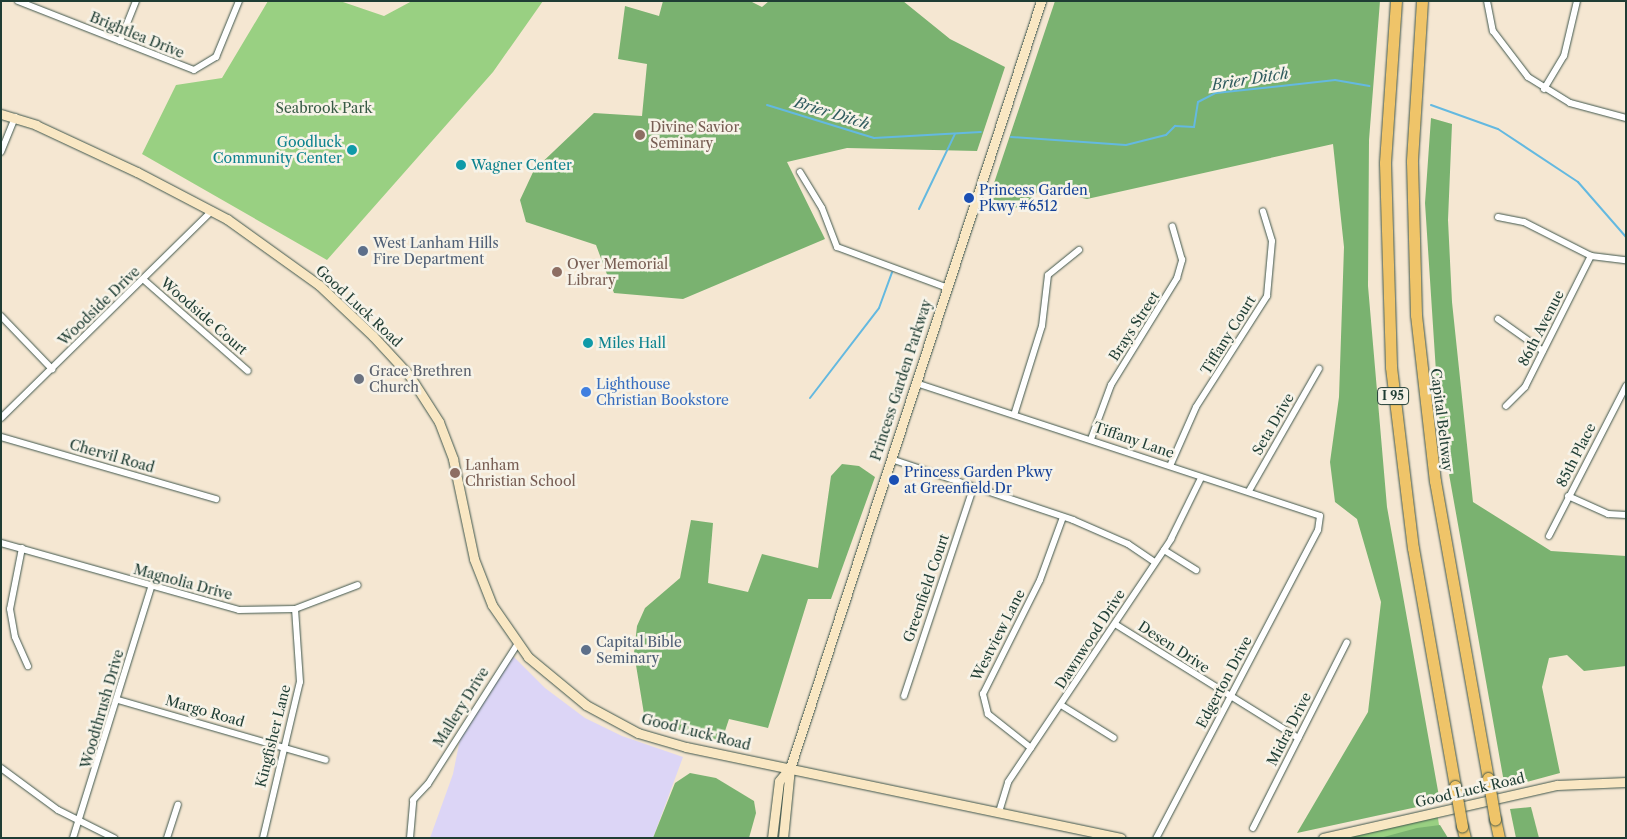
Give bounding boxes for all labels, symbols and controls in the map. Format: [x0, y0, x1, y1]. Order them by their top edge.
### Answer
street label: Brightlea Drive [87, 8, 187, 62]
water label: Brier Ditch [1210, 64, 1290, 94]
water label: Brier Ditch [792, 93, 872, 133]
park label: Seabrook Park [275, 100, 373, 116]
place label: Divine Savior Seminary [650, 119, 739, 152]
marker: Divine Savior Seminary [634, 129, 646, 141]
place label: Goodluck Community Center [212, 134, 342, 166]
marker: Goodluck Community Center [346, 144, 358, 156]
place label: Wagner Center [471, 157, 572, 173]
marker: Wagner Center [455, 159, 467, 171]
place label: Princess Garden Pkwy #6512 [979, 182, 1088, 214]
marker: Princess Garden Pkwy #6512 [963, 192, 975, 204]
place label: West Lanham Hills Fire Department [373, 235, 499, 268]
marker: West Lanham Hills Fire Department [357, 245, 369, 257]
place label: Oyer Memorial Library [567, 256, 668, 288]
street label: Good Luck Road [312, 262, 406, 350]
street label: Woodside Drive [55, 263, 143, 349]
marker: Oyer Memorial Library [551, 266, 563, 278]
street label: Woodside Court [157, 274, 251, 358]
street label: 86th Avenue [1515, 287, 1567, 369]
street label: Brays Street [1105, 288, 1163, 364]
street label: Tiffany Court [1197, 292, 1259, 378]
street label: Princess Garden Parkway [867, 297, 935, 463]
place label: Miles Hall [598, 335, 666, 351]
marker: Miles Hall [582, 337, 594, 349]
place label: Grace Brethren Church [369, 363, 472, 396]
street label: Capital Beltway [1427, 367, 1457, 473]
marker: Grace Brethren Church [353, 373, 365, 385]
place label: Lighthouse Christian Bookstore [596, 376, 729, 408]
marker: Lighthouse Christian Bookstore [580, 386, 592, 398]
road number: I 95 [1377, 386, 1409, 406]
street label: Seta Drive [1249, 390, 1297, 458]
street label: Tiffany Lane [1091, 418, 1177, 462]
street label: 85th Place [1553, 420, 1599, 490]
street label: Chervil Road [68, 436, 156, 476]
place label: Lanham Christian School [465, 457, 576, 490]
place label: Princess Garden Pkwy at Greenfield Dr [904, 464, 1053, 497]
marker: Lanham Christian School [449, 467, 461, 479]
marker: Princess Garden Pkwy at Greenfield Dr [888, 474, 900, 486]
street label: Greenfield Court [900, 532, 952, 644]
street label: Magnolia Drive [132, 561, 234, 603]
street label: Westview Lane [968, 586, 1028, 684]
street label: Dawnwood Drive [1052, 586, 1128, 692]
street label: Desen Drive [1135, 618, 1213, 676]
street label: Edgerton Drive [1193, 633, 1255, 731]
place label: Capital Bible Seminary [596, 634, 682, 666]
marker: Capital Bible Seminary [580, 644, 592, 656]
street label: Woodthrush Drive [77, 648, 127, 770]
street label: Mallery Drive [430, 664, 492, 750]
street label: Kingfisher Lane [252, 683, 294, 789]
street label: Midra Drive [1263, 689, 1315, 769]
street label: Margo Road [164, 692, 246, 730]
street label: Good Luck Road [639, 710, 753, 754]
street label: Good Luck Road [1413, 769, 1527, 811]

